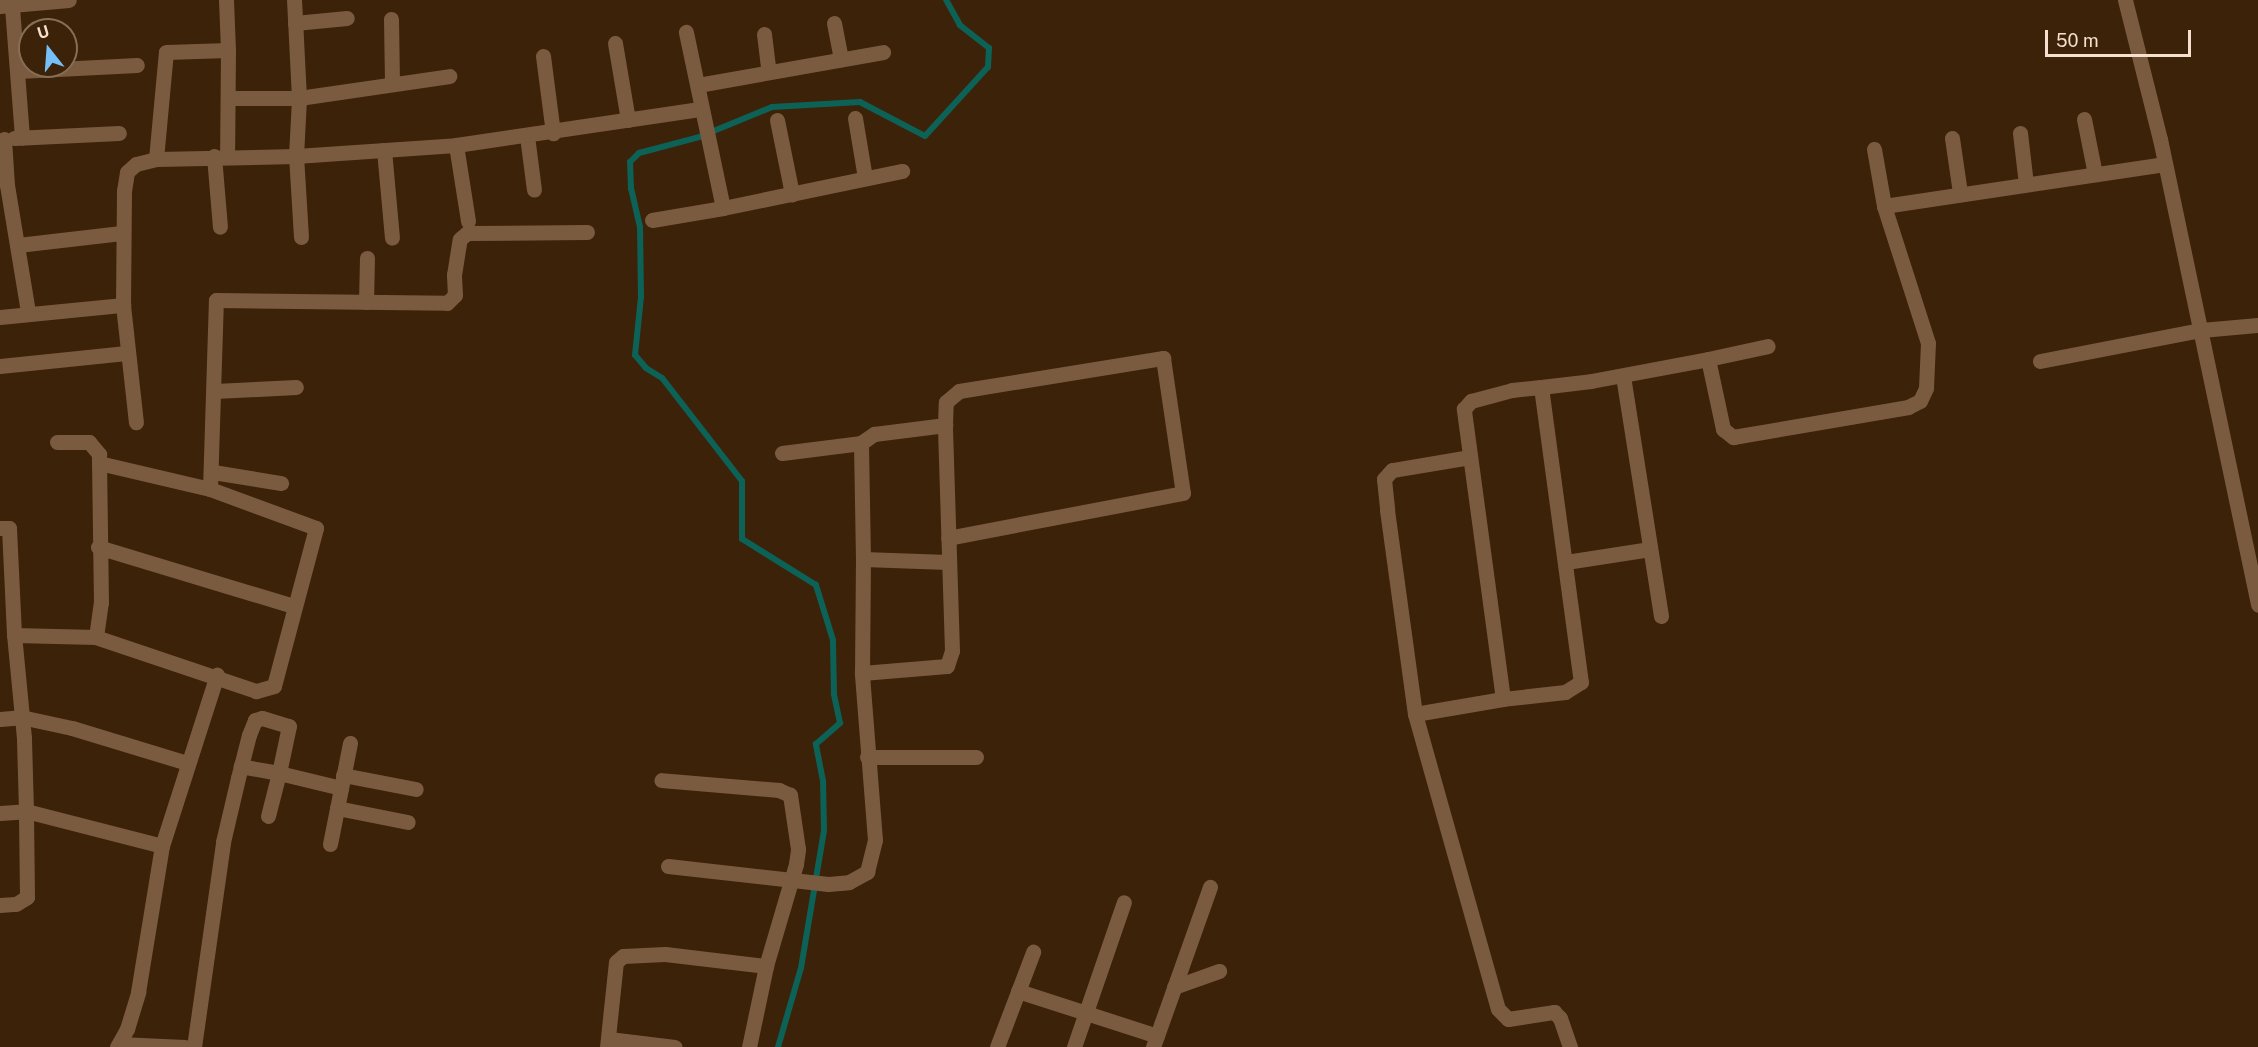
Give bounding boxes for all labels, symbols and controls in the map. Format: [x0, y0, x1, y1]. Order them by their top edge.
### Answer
north arrow [18, 18, 78, 78]
scale bar [2048, 18, 2194, 56]
text: U [35, 21, 51, 43]
text: 50 m [2056, 30, 2099, 51]

